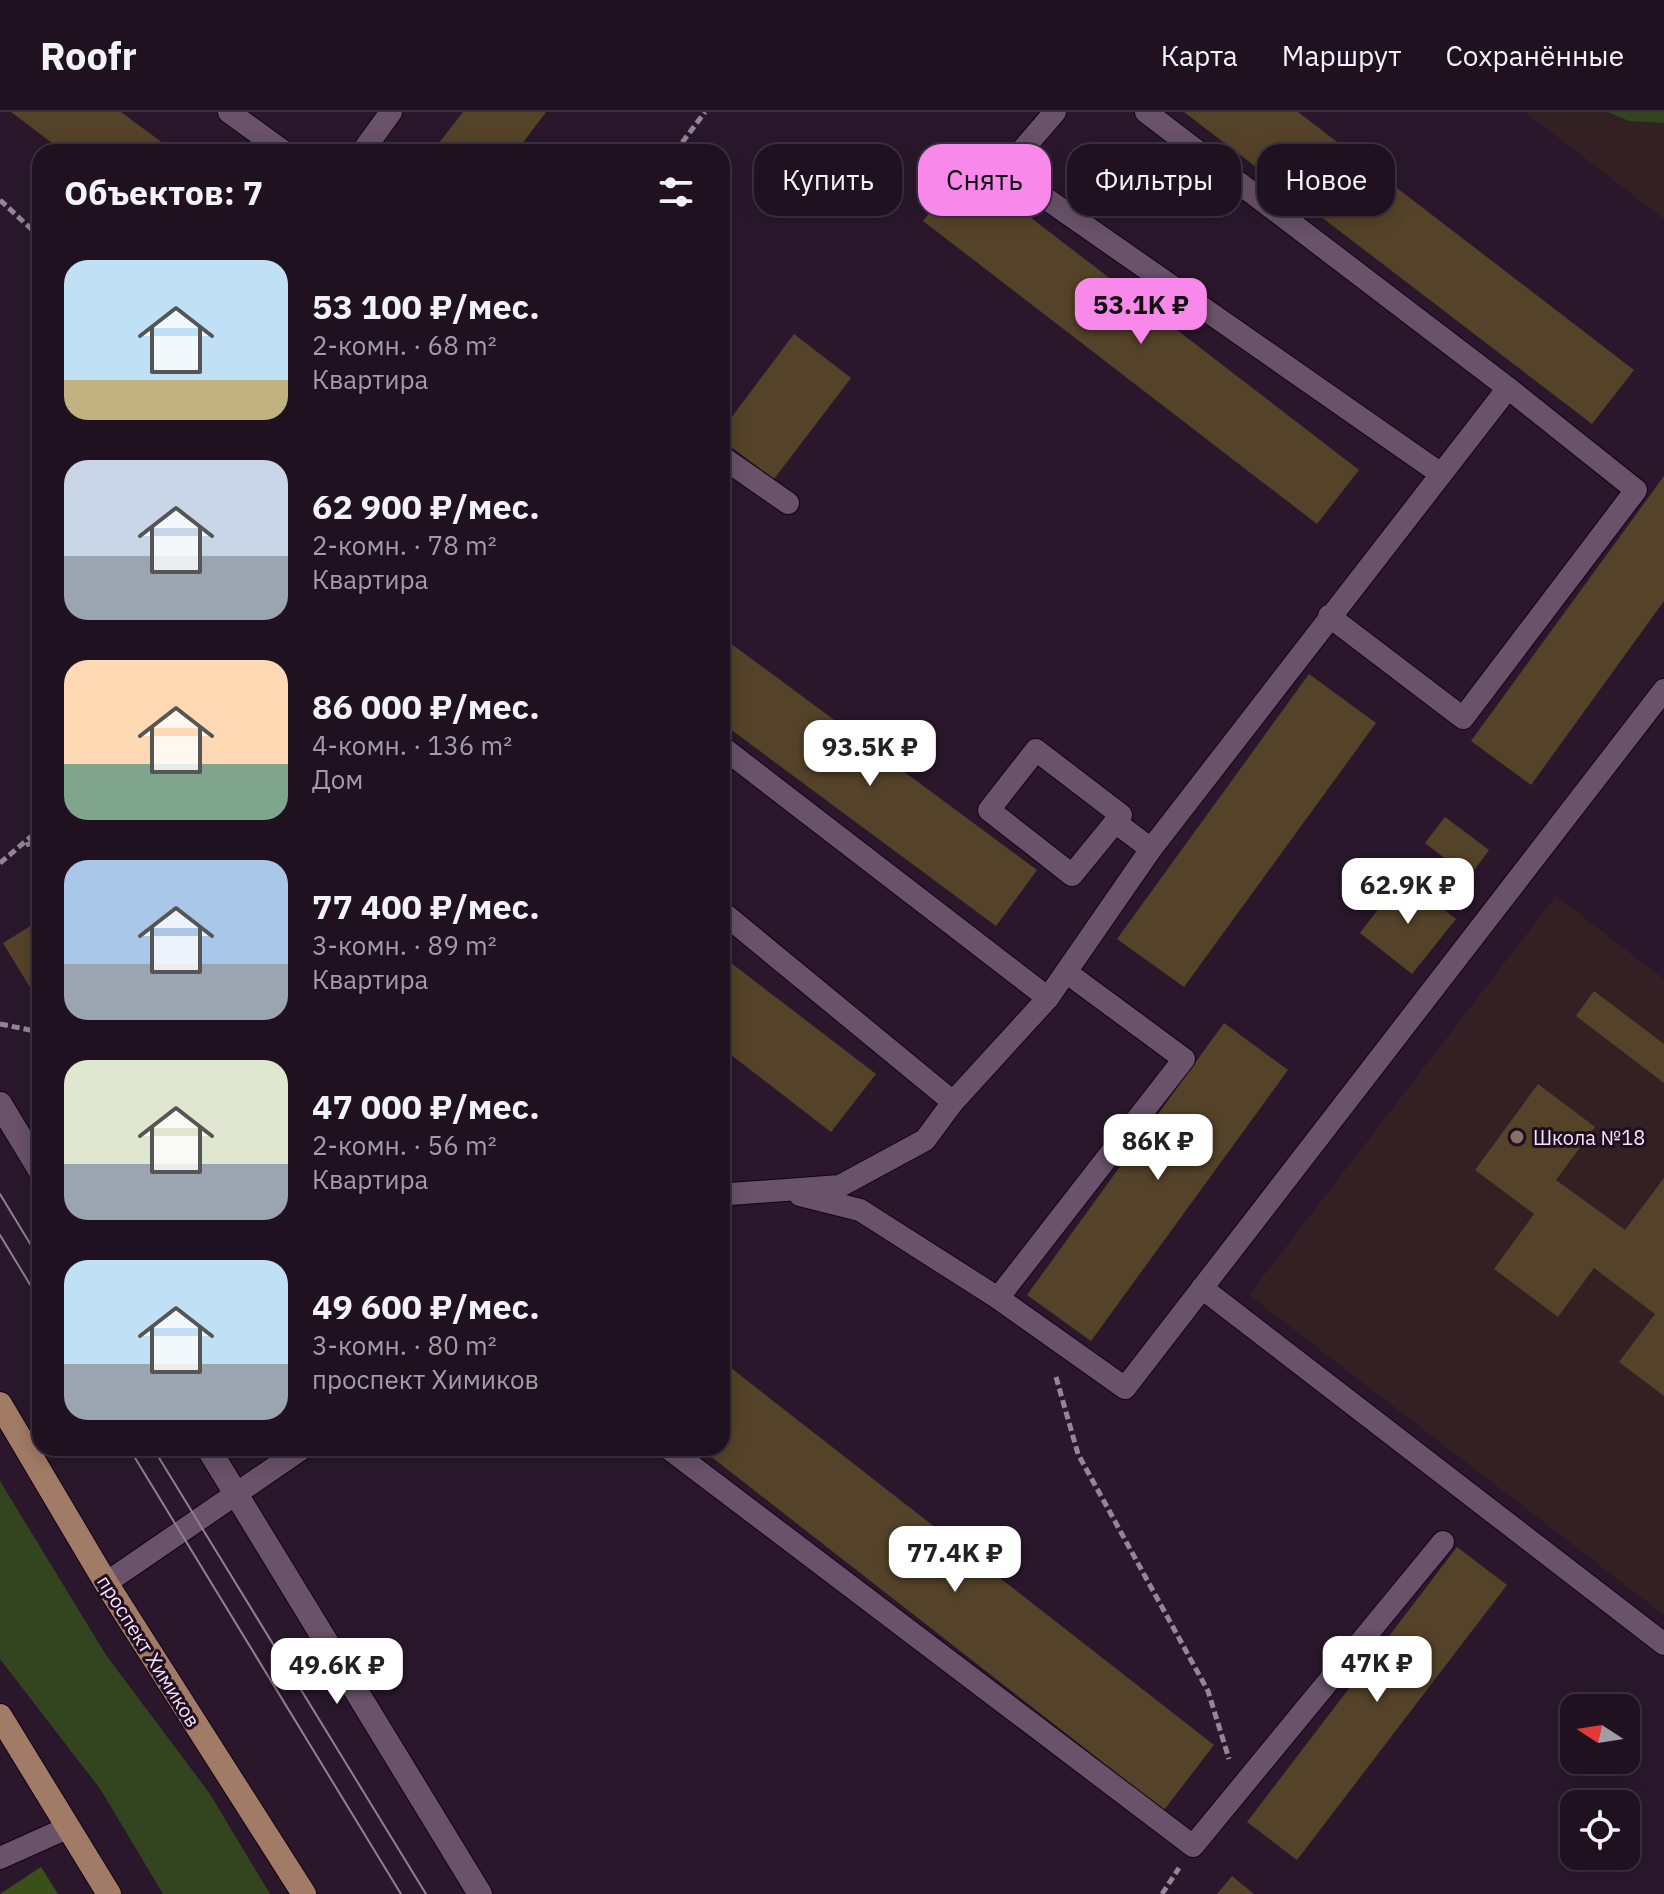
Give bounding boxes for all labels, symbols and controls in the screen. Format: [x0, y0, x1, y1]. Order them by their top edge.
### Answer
text: Roofr [40, 31, 137, 80]
text: Карта [1161, 37, 1238, 74]
text: Маршрут [1282, 37, 1401, 74]
text: Сохранённые [1445, 37, 1624, 74]
chip: Купить [754, 144, 902, 216]
chip: Снять [918, 144, 1051, 216]
chip: Фильтры [1067, 144, 1241, 216]
chip: Новое [1257, 144, 1395, 216]
text: Объектов: 7 [64, 170, 263, 214]
icon: filters [654, 170, 698, 214]
pin: 53.1K ₽ [1067, 278, 1215, 346]
text: 53 100 ₽/мес. [312, 284, 540, 328]
text: 53.1K ₽ [1093, 287, 1189, 321]
icon: home [128, 292, 224, 388]
text: 2-комн. · 68 m² [312, 328, 497, 362]
text: Квартира [312, 362, 429, 396]
text: 62 900 ₽/мес. [312, 484, 540, 528]
icon: home [128, 492, 224, 588]
text: 2-комн. · 78 m² [312, 528, 497, 562]
text: Квартира [312, 562, 429, 596]
text: 86 000 ₽/мес. [312, 684, 540, 728]
icon: home [128, 692, 224, 788]
pin: 93.5K ₽ [796, 720, 944, 788]
text: 4-комн. · 136 m² [312, 728, 512, 762]
text: 93.5K ₽ [822, 729, 918, 763]
text: Дом [312, 762, 363, 796]
pin: 62.9K ₽ [1334, 858, 1482, 926]
text: 62.9K ₽ [1360, 867, 1456, 901]
text: 77 400 ₽/мес. [312, 884, 540, 928]
icon: home [128, 892, 224, 988]
text: 3-комн. · 89 m² [312, 928, 497, 962]
text: Квартира [312, 962, 429, 996]
text: 47 000 ₽/мес. [312, 1084, 540, 1128]
icon: home [128, 1092, 224, 1188]
pin: 86K ₽ [1102, 1114, 1214, 1182]
text: 86K ₽ [1122, 1123, 1194, 1157]
place label: Школа №18 [1533, 1124, 1645, 1151]
text: 2-комн. · 56 m² [312, 1128, 497, 1162]
marker: Школа №18 [1508, 1128, 1526, 1146]
text: Квартира [312, 1162, 429, 1196]
text: 49 600 ₽/мес. [312, 1284, 540, 1328]
icon: home [128, 1292, 224, 1388]
text: 3-комн. · 80 m² [312, 1328, 497, 1362]
text: проспект Химиков [312, 1362, 539, 1396]
pin: 77.4K ₽ [881, 1526, 1029, 1594]
text: 77.4K ₽ [907, 1535, 1003, 1569]
street label: проспект Химиков [91, 1570, 207, 1732]
pin: 47K ₽ [1321, 1636, 1433, 1704]
pin: 49.6K ₽ [263, 1638, 411, 1706]
text: 47K ₽ [1341, 1645, 1413, 1679]
text: 49.6K ₽ [289, 1647, 385, 1681]
north arrow [1560, 1694, 1640, 1774]
map controls [1560, 1694, 1640, 1870]
button: locate [1560, 1790, 1640, 1870]

